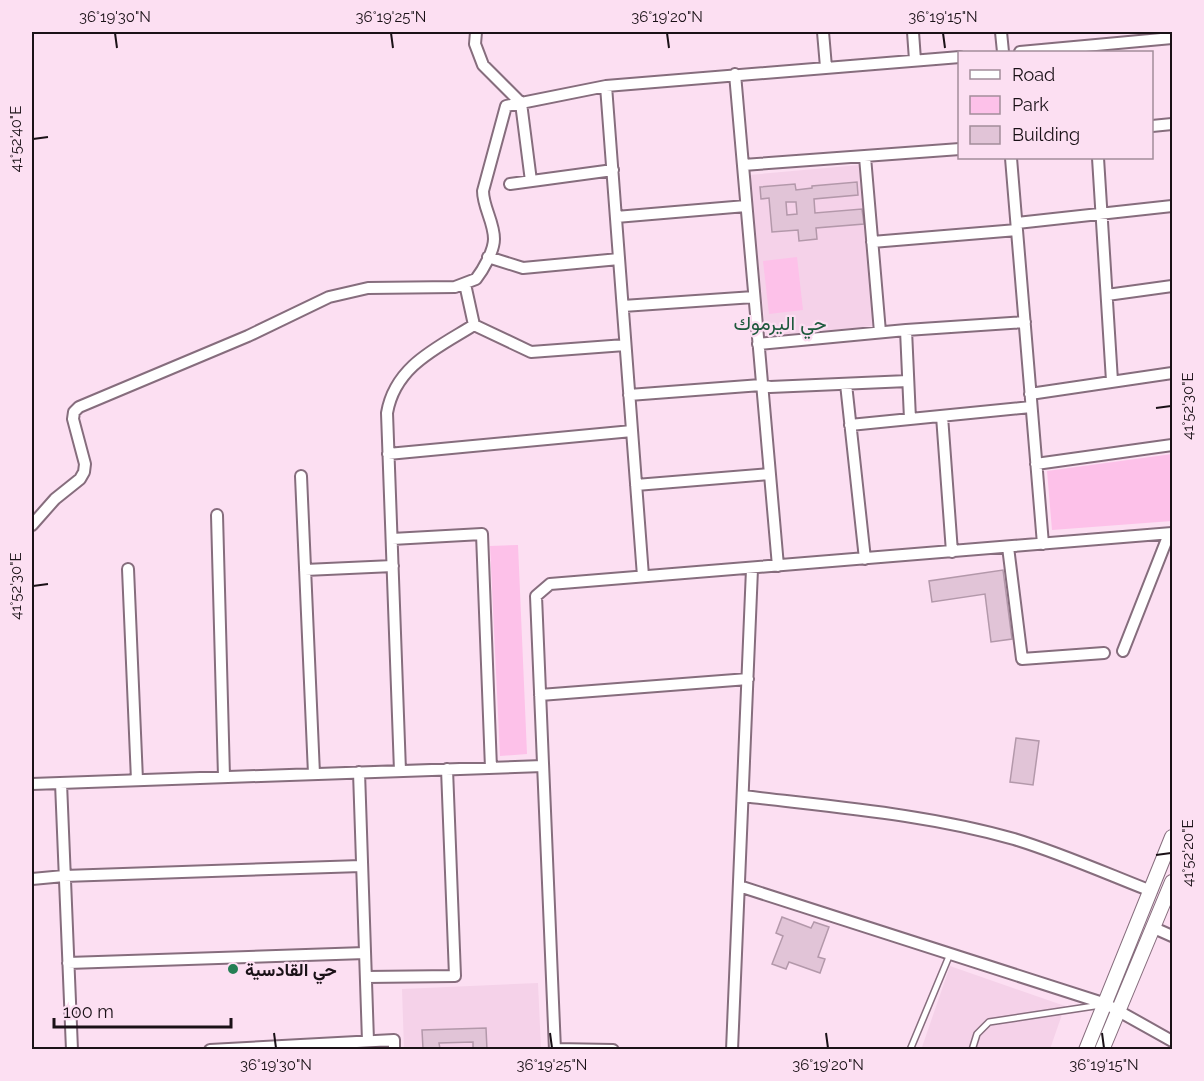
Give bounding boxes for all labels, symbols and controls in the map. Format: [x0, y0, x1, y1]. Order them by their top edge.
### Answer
text: 36°19'30"N [79, 8, 151, 26]
text: 36°19'25"N [356, 8, 426, 26]
text: 36°19'20"N [631, 8, 703, 26]
text: 36°19'15"N [908, 8, 978, 26]
legend [958, 51, 1153, 159]
text: Road [1012, 64, 1055, 85]
text: Park [1012, 94, 1049, 115]
text: 41°52'40"E [7, 106, 25, 172]
text: Building [1012, 124, 1080, 145]
district label: حي اليرموك [733, 311, 827, 340]
text: 41°52'30"E [1179, 372, 1197, 440]
text: 41°52'30"E [7, 552, 25, 620]
text: 41°52'20"E [1179, 819, 1197, 887]
place label: حي القادسية [245, 959, 337, 985]
marker: حي القادسية [226, 962, 240, 976]
scale bar [54, 991, 231, 1029]
text: 100 m [63, 1001, 114, 1022]
text: 36°19'30"N [240, 1056, 312, 1074]
text: 36°19'25"N [517, 1056, 587, 1074]
text: 36°19'20"N [792, 1056, 864, 1074]
text: 36°19'15"N [1069, 1056, 1139, 1074]

